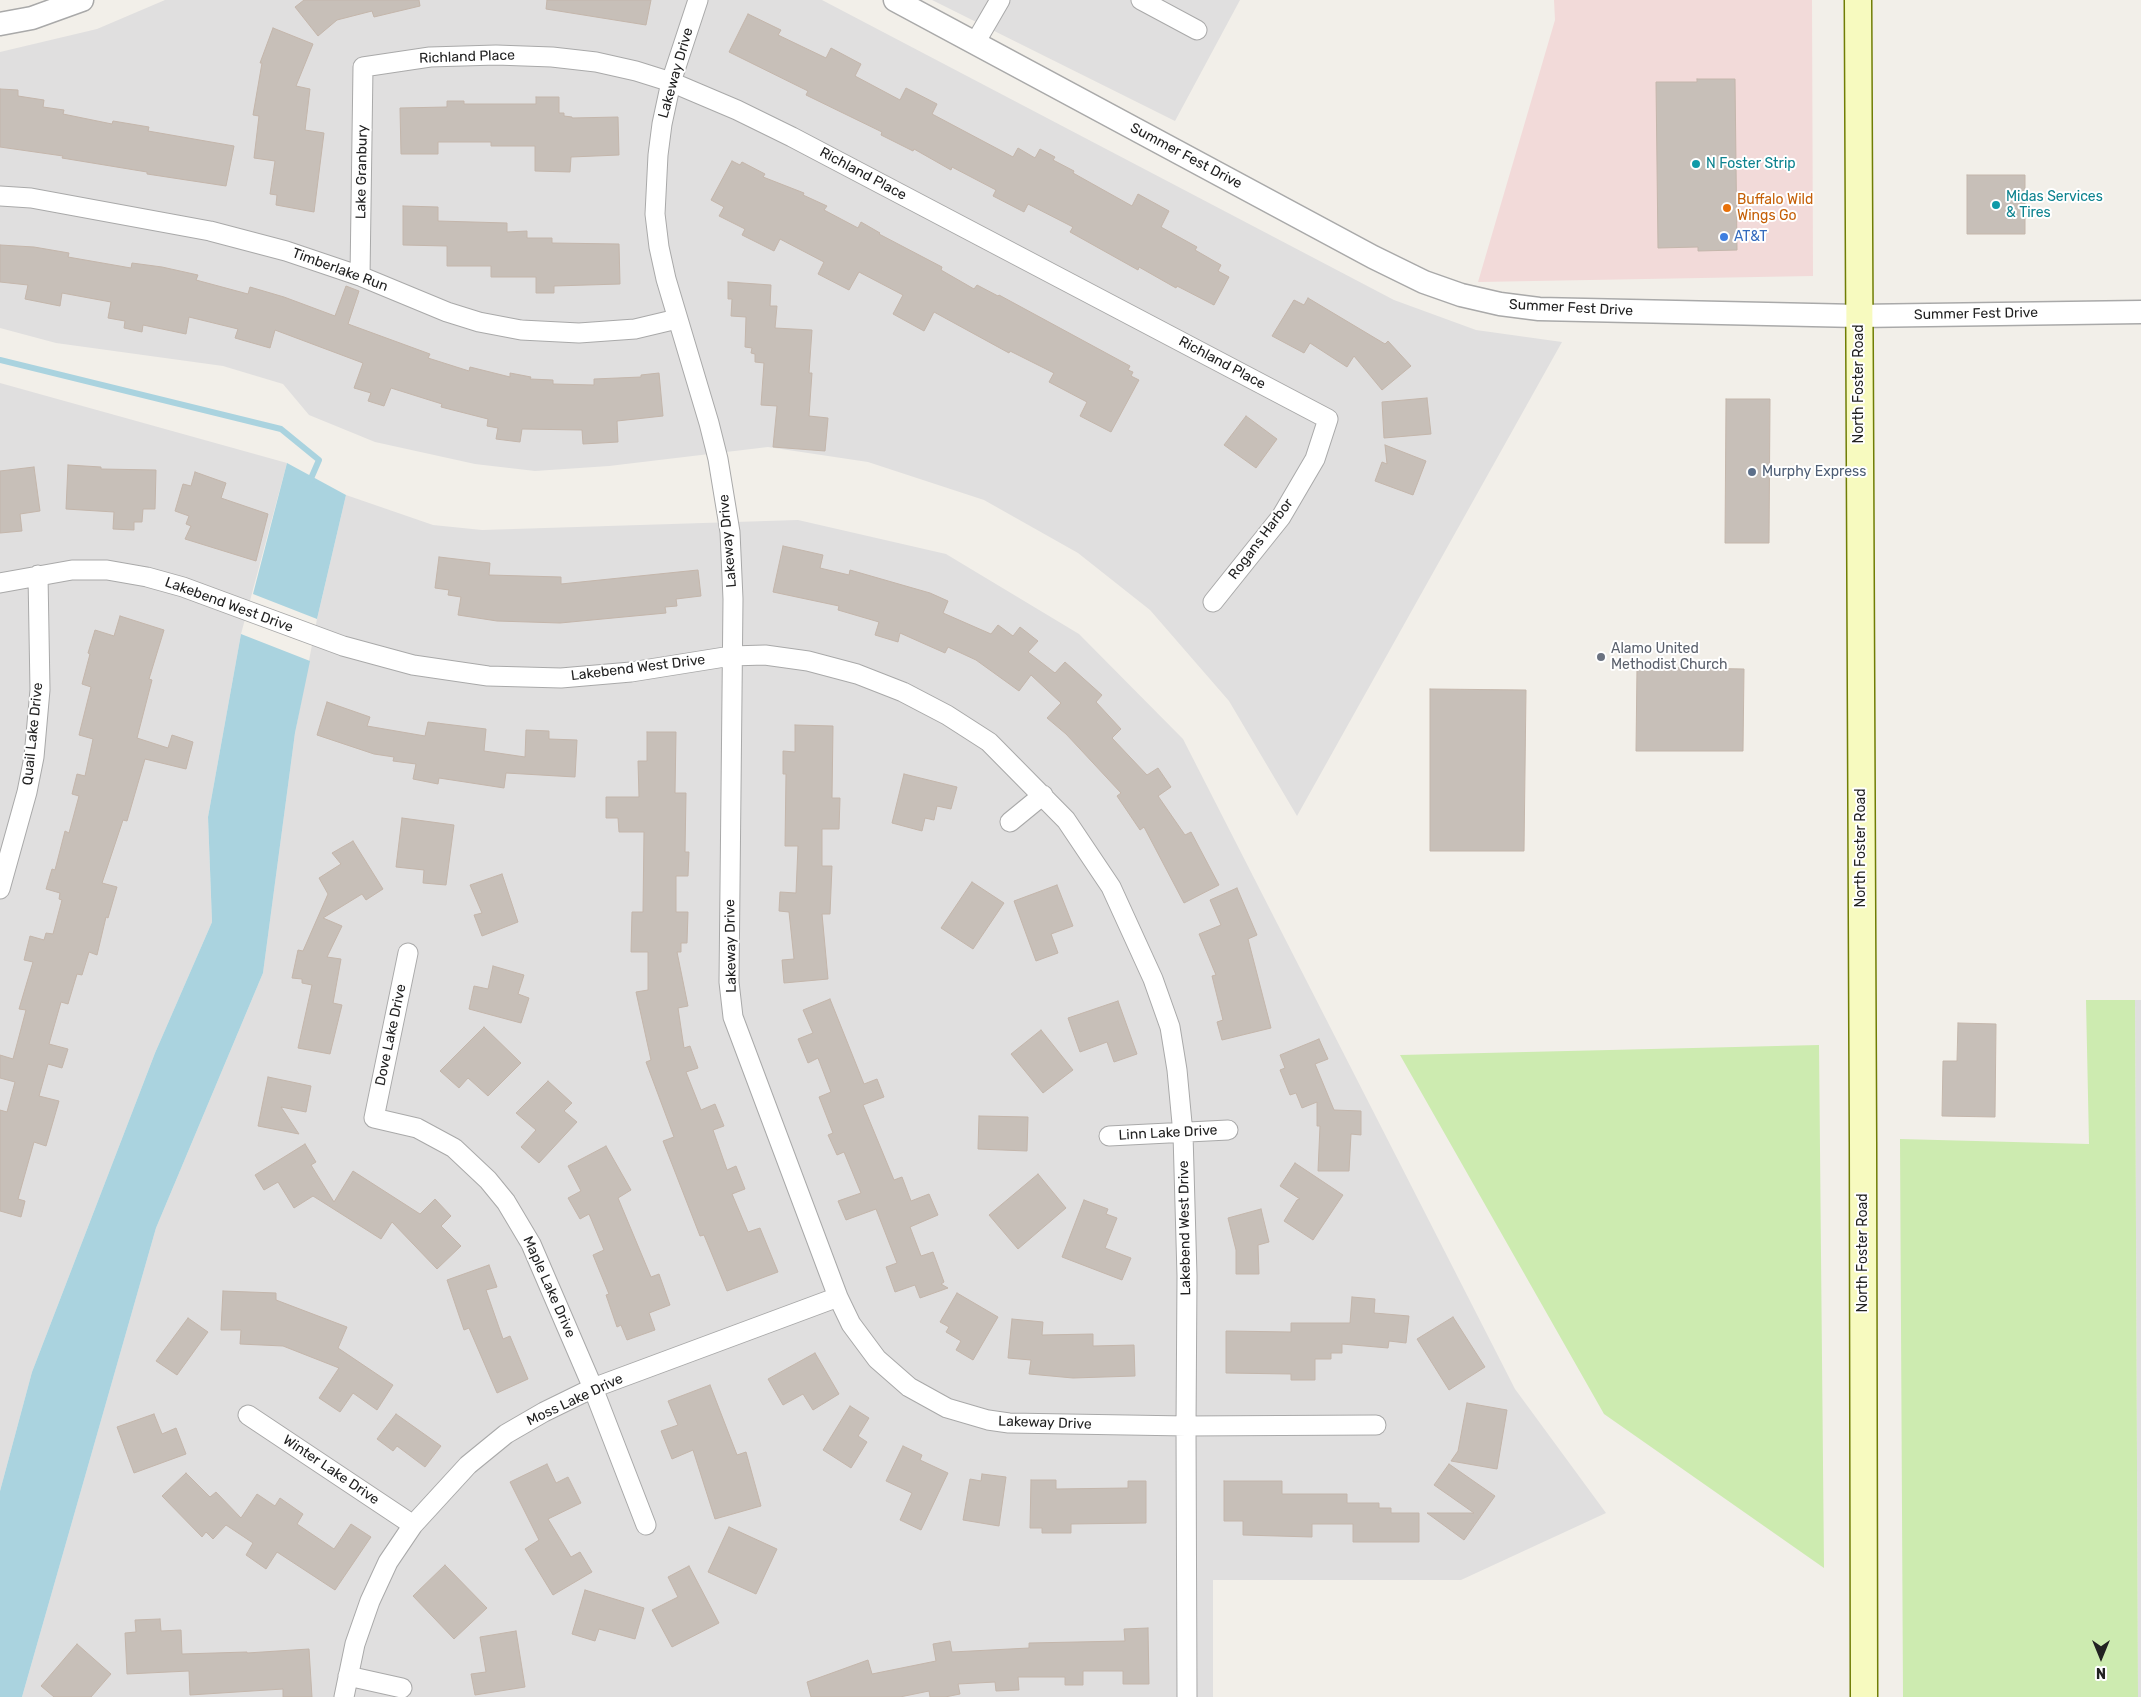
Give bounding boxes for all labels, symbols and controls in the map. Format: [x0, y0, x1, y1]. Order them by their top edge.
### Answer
street label: Lakeway Drive [655, 26, 697, 120]
street label: Richland Place [419, 47, 515, 67]
street label: Summer Fest Drive [1127, 119, 1245, 193]
street label: Lake Granbury [353, 125, 371, 219]
street label: Richland Place [817, 144, 909, 204]
place label: N Foster Strip [1706, 156, 1796, 172]
marker: N Foster Strip [1690, 158, 1702, 170]
place label: Midas Services & Tires [2006, 189, 2103, 222]
place label: Buffalo Wild Wings Go [1737, 192, 1813, 224]
marker: Midas Services & Tires [1990, 199, 2002, 211]
marker: Buffalo Wild Wings Go [1721, 202, 1733, 214]
place label: AT&T [1734, 229, 1767, 245]
marker: AT&T [1718, 231, 1730, 243]
street label: Timberlake Run [290, 245, 390, 295]
street label: Summer Fest Drive [1509, 296, 1633, 320]
street label: Summer Fest Drive [1914, 305, 2038, 323]
street label: North Foster Road [1851, 325, 1867, 443]
street label: Richland Place [1176, 333, 1268, 393]
place label: Murphy Express [1762, 464, 1866, 480]
marker: Murphy Express [1746, 466, 1758, 478]
street label: Lakeway Drive [716, 494, 740, 588]
street label: Rogans Harbor [1225, 495, 1297, 583]
street label: Lakebend West Drive [163, 574, 295, 636]
place label: Alamo United Methodist Church [1611, 641, 1727, 674]
street label: Lakebend West Drive [570, 651, 706, 685]
marker: Alamo United Methodist Church [1595, 651, 1607, 663]
street label: Quail Lake Drive [19, 682, 47, 786]
street label: North Foster Road [1853, 789, 1869, 907]
street label: Lakeway Drive [722, 899, 740, 993]
street label: Dove Lake Drive [372, 983, 410, 1087]
street label: Linn Lake Drive [1118, 1122, 1218, 1144]
street label: Lakebend West Drive [1175, 1160, 1195, 1296]
street label: North Foster Road [1855, 1194, 1871, 1312]
street label: Maple Lake Drive [519, 1234, 579, 1340]
street label: Moss Lake Drive [524, 1370, 626, 1430]
street label: Lakeway Drive [998, 1413, 1092, 1433]
street label: Winter Lake Drive [280, 1432, 382, 1508]
north arrow [2076, 1632, 2126, 1682]
text: N [2096, 1664, 2106, 1681]

